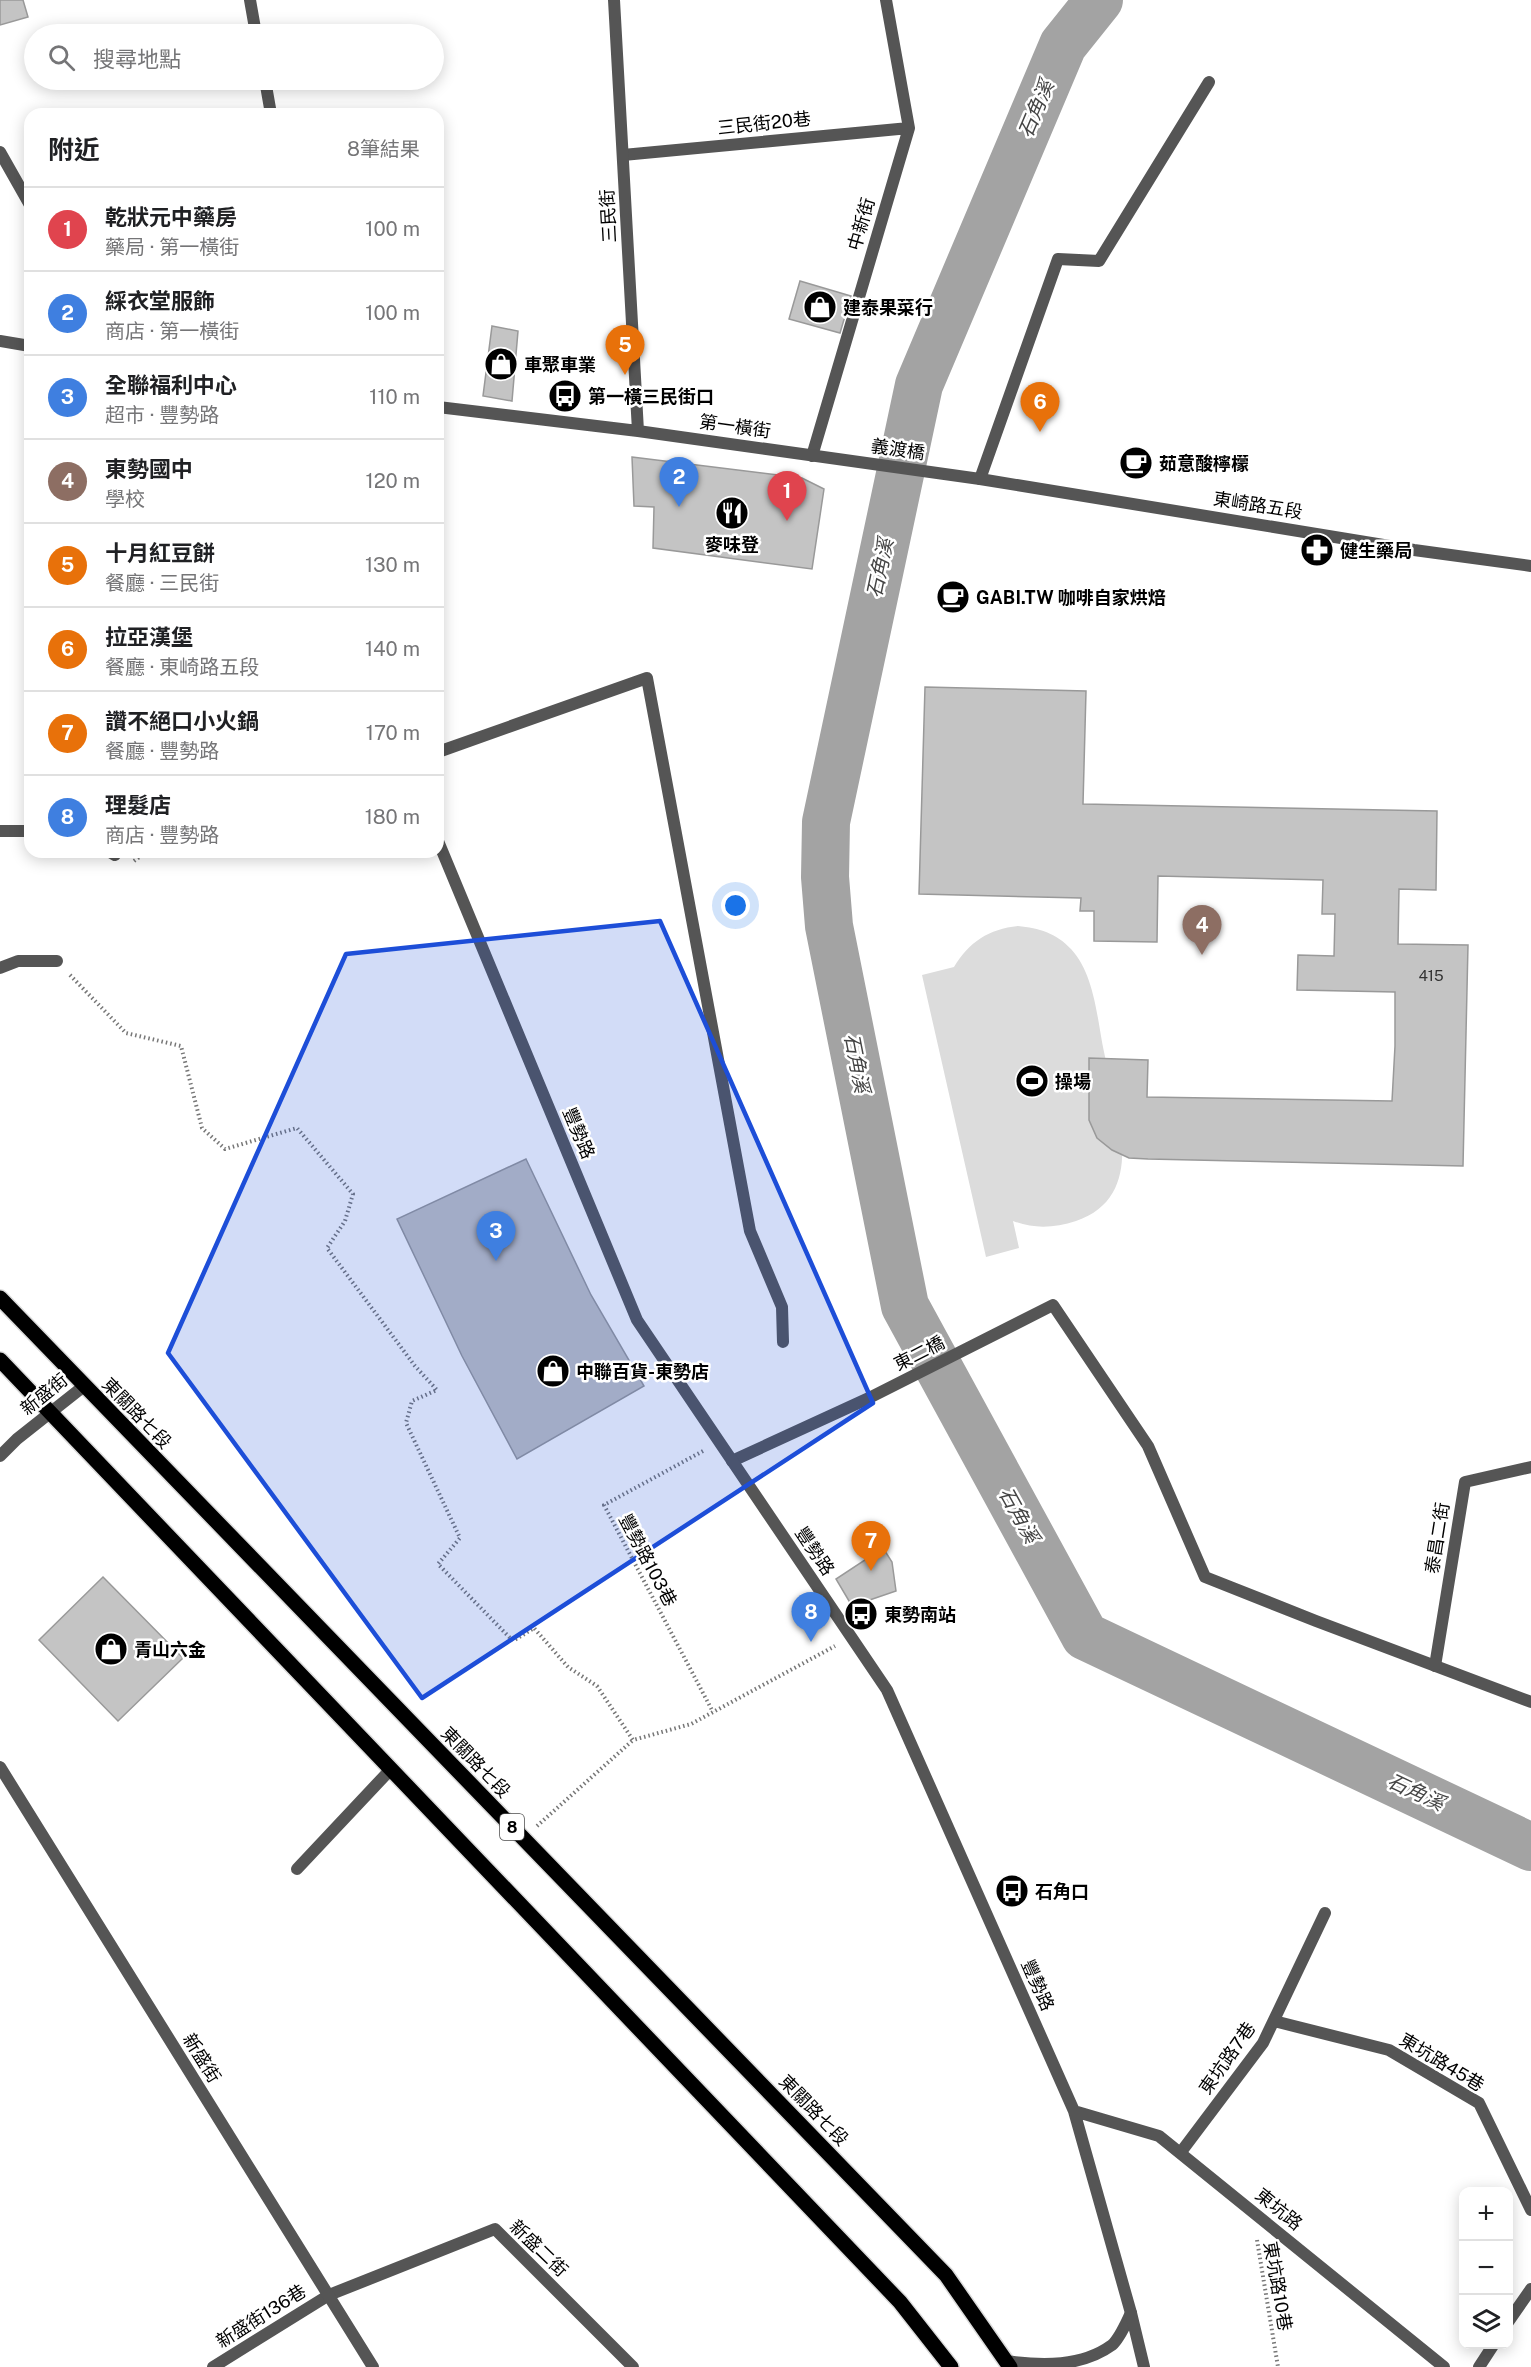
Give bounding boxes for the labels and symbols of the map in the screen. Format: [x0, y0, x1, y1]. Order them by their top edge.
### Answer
water label: 石角溪 [1013, 74, 1060, 141]
street label: 三民街20巷 [716, 108, 812, 138]
street label: 三民街 [596, 188, 620, 244]
street label: 中新街 [843, 195, 879, 253]
shop icon: 建泰果菜行 [802, 289, 838, 325]
place label: 建泰果菜行 [843, 297, 933, 318]
pin: 5 [606, 326, 644, 375]
shop icon: 車聚車業 [483, 346, 519, 382]
place label: 車聚車業 [524, 354, 596, 375]
bus stop icon: 第一橫三民街口 [547, 378, 583, 414]
pin: 6 [1020, 382, 1060, 432]
place label: 第一橫三民街口 [588, 386, 714, 407]
street label: 第一橫街 [698, 411, 772, 441]
street label: 義渡橋 [870, 435, 926, 463]
cafe icon: 茹意酸檸檬 [1118, 445, 1154, 481]
place label: 茹意酸檸檬 [1159, 453, 1249, 474]
pin: 2 [660, 458, 698, 507]
pin: 1 [768, 472, 806, 521]
street label: 東崎路五段 [1212, 488, 1304, 522]
restaurant icon: 麥味登 [714, 495, 750, 531]
pharmacy icon: 健生藥局 [1299, 532, 1335, 568]
water label: 石角溪 [862, 533, 899, 600]
place label: 麥味登 [705, 534, 759, 555]
place label: 健生藥局 [1340, 540, 1412, 561]
cafe icon: GABI.TW 咖啡自家烘焙 [935, 579, 971, 615]
place label: GABI.TW 咖啡自家烘焙 [976, 587, 1166, 608]
your location [721, 891, 750, 920]
pin: 4 [1182, 906, 1222, 955]
house number: 415 [1418, 967, 1444, 984]
water label: 石角溪 [839, 1031, 875, 1098]
sports icon: 操場 [1014, 1063, 1050, 1099]
place label: 操場 [1055, 1071, 1091, 1092]
street label: 豐勢路 [559, 1104, 599, 1162]
pin: 3 [476, 1212, 516, 1261]
street label: 東二橋 [890, 1331, 948, 1375]
shop icon: 中聯百貨-東勢店 [535, 1353, 571, 1389]
place label: 中聯百貨-東勢店 [576, 1361, 709, 1382]
street label: 新盛街 [16, 1369, 72, 1419]
street label: 東關路七段 [98, 1373, 176, 1453]
water label: 石角溪 [994, 1483, 1045, 1550]
street label: 泰昌二街 [1421, 1501, 1453, 1575]
street label: 豐勢路103巷 [615, 1510, 681, 1610]
pin: 7 [852, 1522, 890, 1571]
street label: 豐勢路 [791, 1523, 839, 1579]
pin: 8 [792, 1592, 830, 1642]
bus stop icon: 東勢南站 [843, 1596, 879, 1632]
place label: 東勢南站 [884, 1604, 956, 1625]
shop icon: 青山六金 [93, 1631, 129, 1667]
place label: 青山六金 [134, 1639, 206, 1660]
street label: 東關路七段 [437, 1722, 515, 1802]
water label: 石角溪 [1384, 1768, 1451, 1817]
road number: 8 [500, 1814, 524, 1840]
bus stop icon: 石角口 [994, 1873, 1030, 1909]
place label: 石角口 [1035, 1881, 1089, 1902]
street label: 豐勢路 [1017, 1956, 1059, 2014]
street label: 東坑路7巷 [1195, 2018, 1259, 2098]
street label: 東坑路45巷 [1396, 2029, 1488, 2095]
street label: 新盛街 [179, 2030, 225, 2086]
street label: 東關路七段 [775, 2070, 853, 2150]
street label: 東坑路 [1251, 2184, 1307, 2234]
street label: 新盛二街 [506, 2215, 572, 2281]
street label: 東坑路10巷 [1260, 2240, 1296, 2332]
street label: 新盛街136巷 [212, 2280, 310, 2352]

